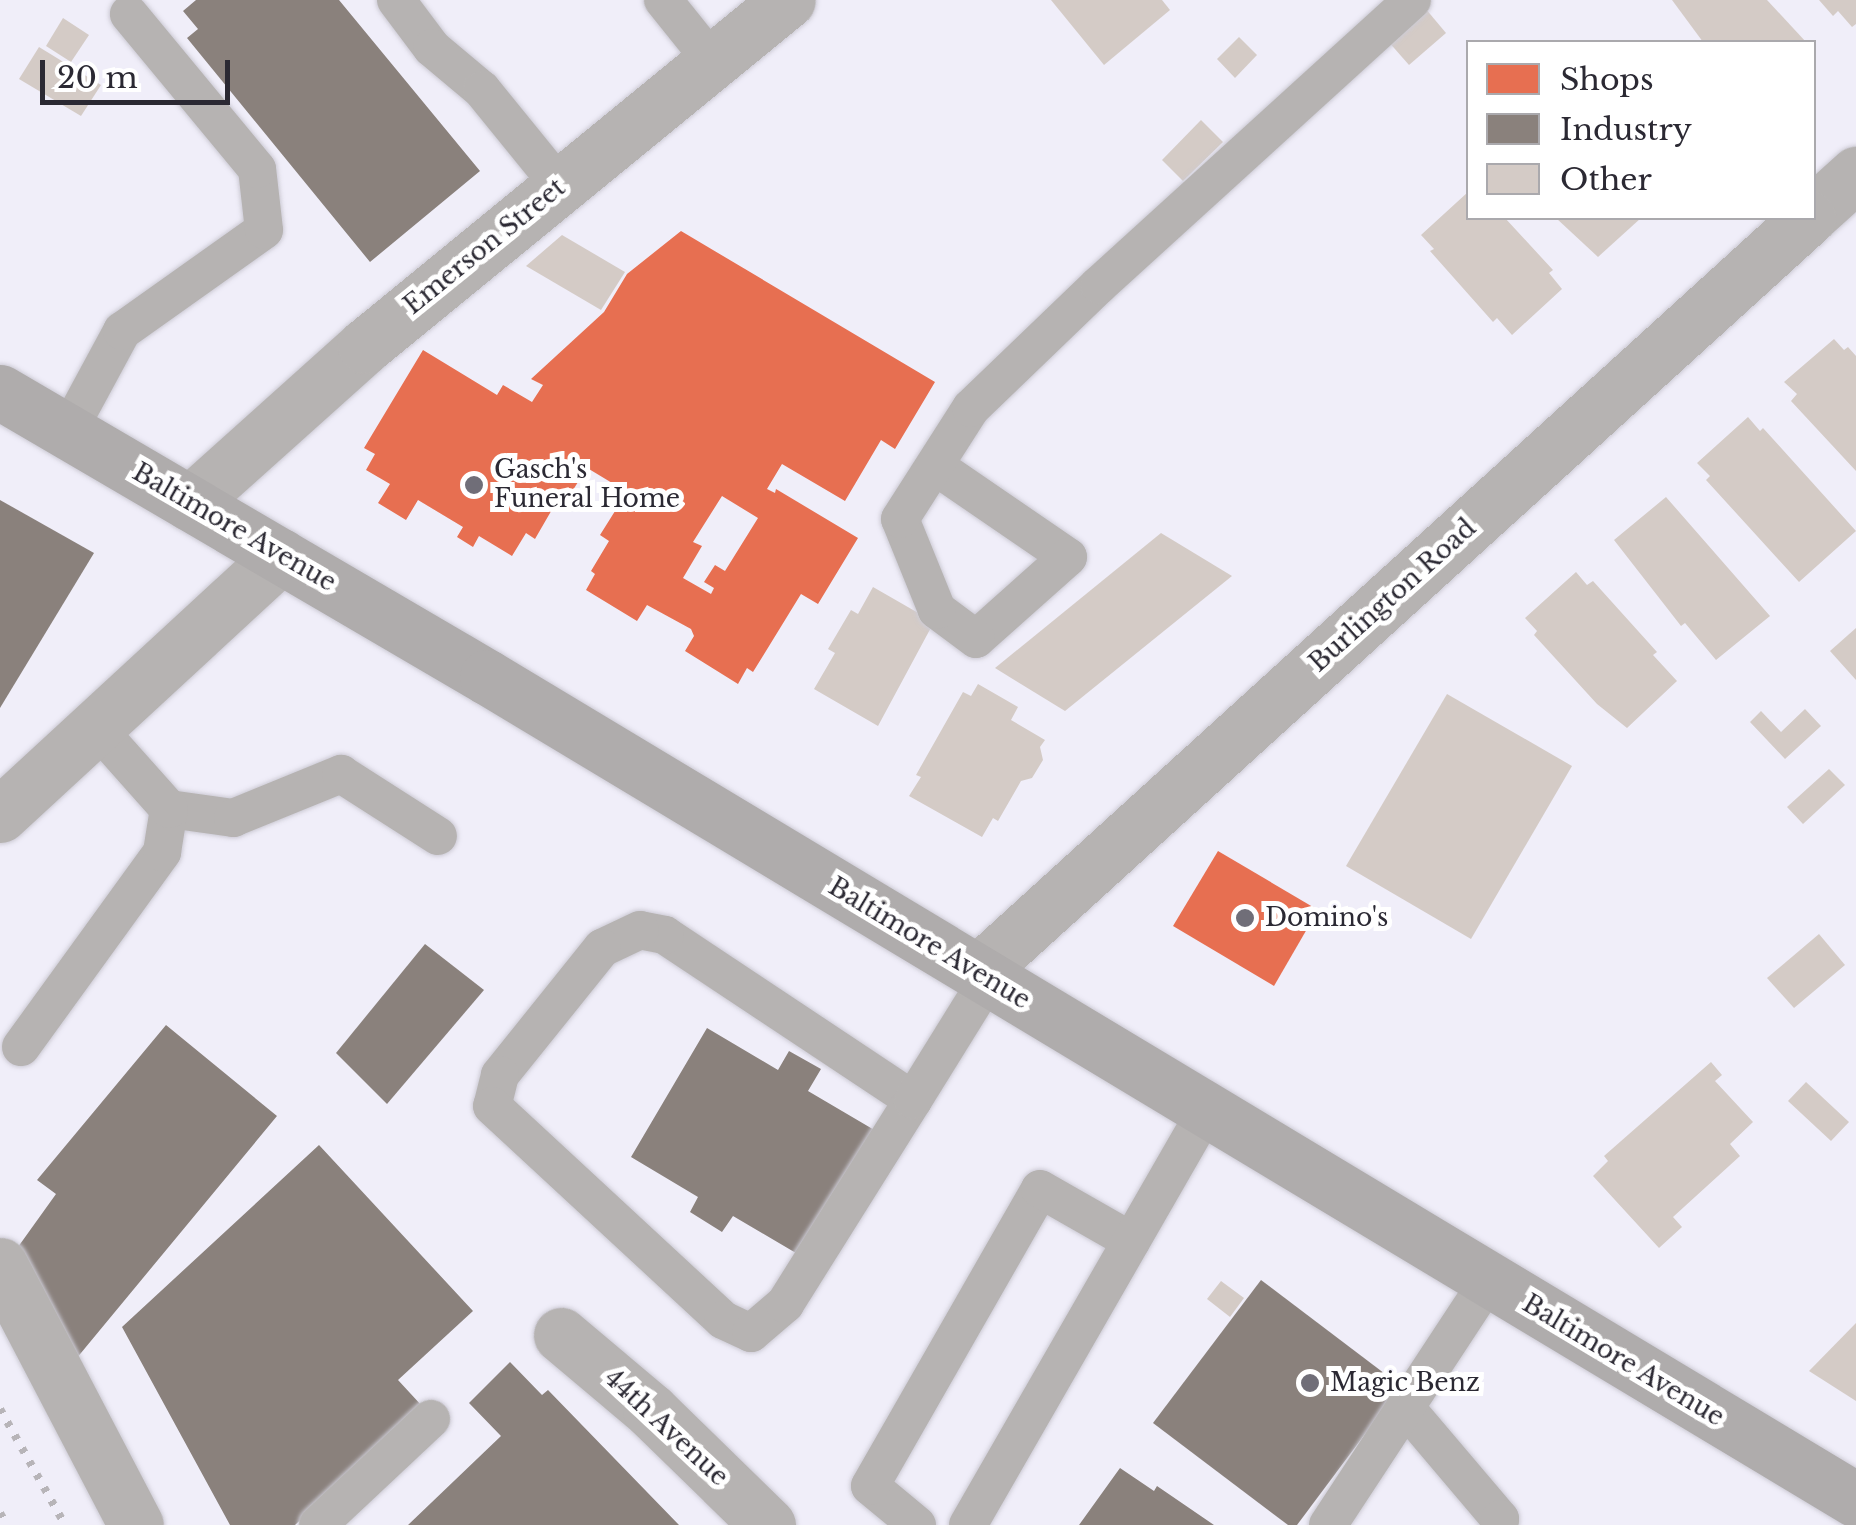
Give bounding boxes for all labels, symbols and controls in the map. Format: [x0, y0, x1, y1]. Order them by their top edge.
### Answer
scale bar [45, 40, 235, 102]
legend [1466, 40, 1816, 220]
text: 20 m [57, 59, 138, 96]
text: Shops [1560, 61, 1654, 98]
text: Industry [1560, 111, 1692, 148]
text: Other [1560, 161, 1652, 198]
street label: Emerson Street [398, 173, 572, 321]
place label: Gasch's Funeral Home [494, 456, 680, 515]
street label: Baltimore Avenue [127, 457, 341, 599]
marker: Gasch's Funeral Home [463, 474, 485, 496]
street label: Burlington Road [1304, 513, 1482, 679]
street label: Baltimore Avenue [822, 872, 1036, 1016]
place label: Domino's [1265, 903, 1388, 933]
marker: Domino's [1234, 907, 1256, 929]
street label: Baltimore Avenue [1516, 1289, 1730, 1433]
street label: 44th Avenue [598, 1363, 734, 1493]
place label: Magic Benz [1330, 1368, 1480, 1398]
marker: Magic Benz [1299, 1372, 1321, 1394]

